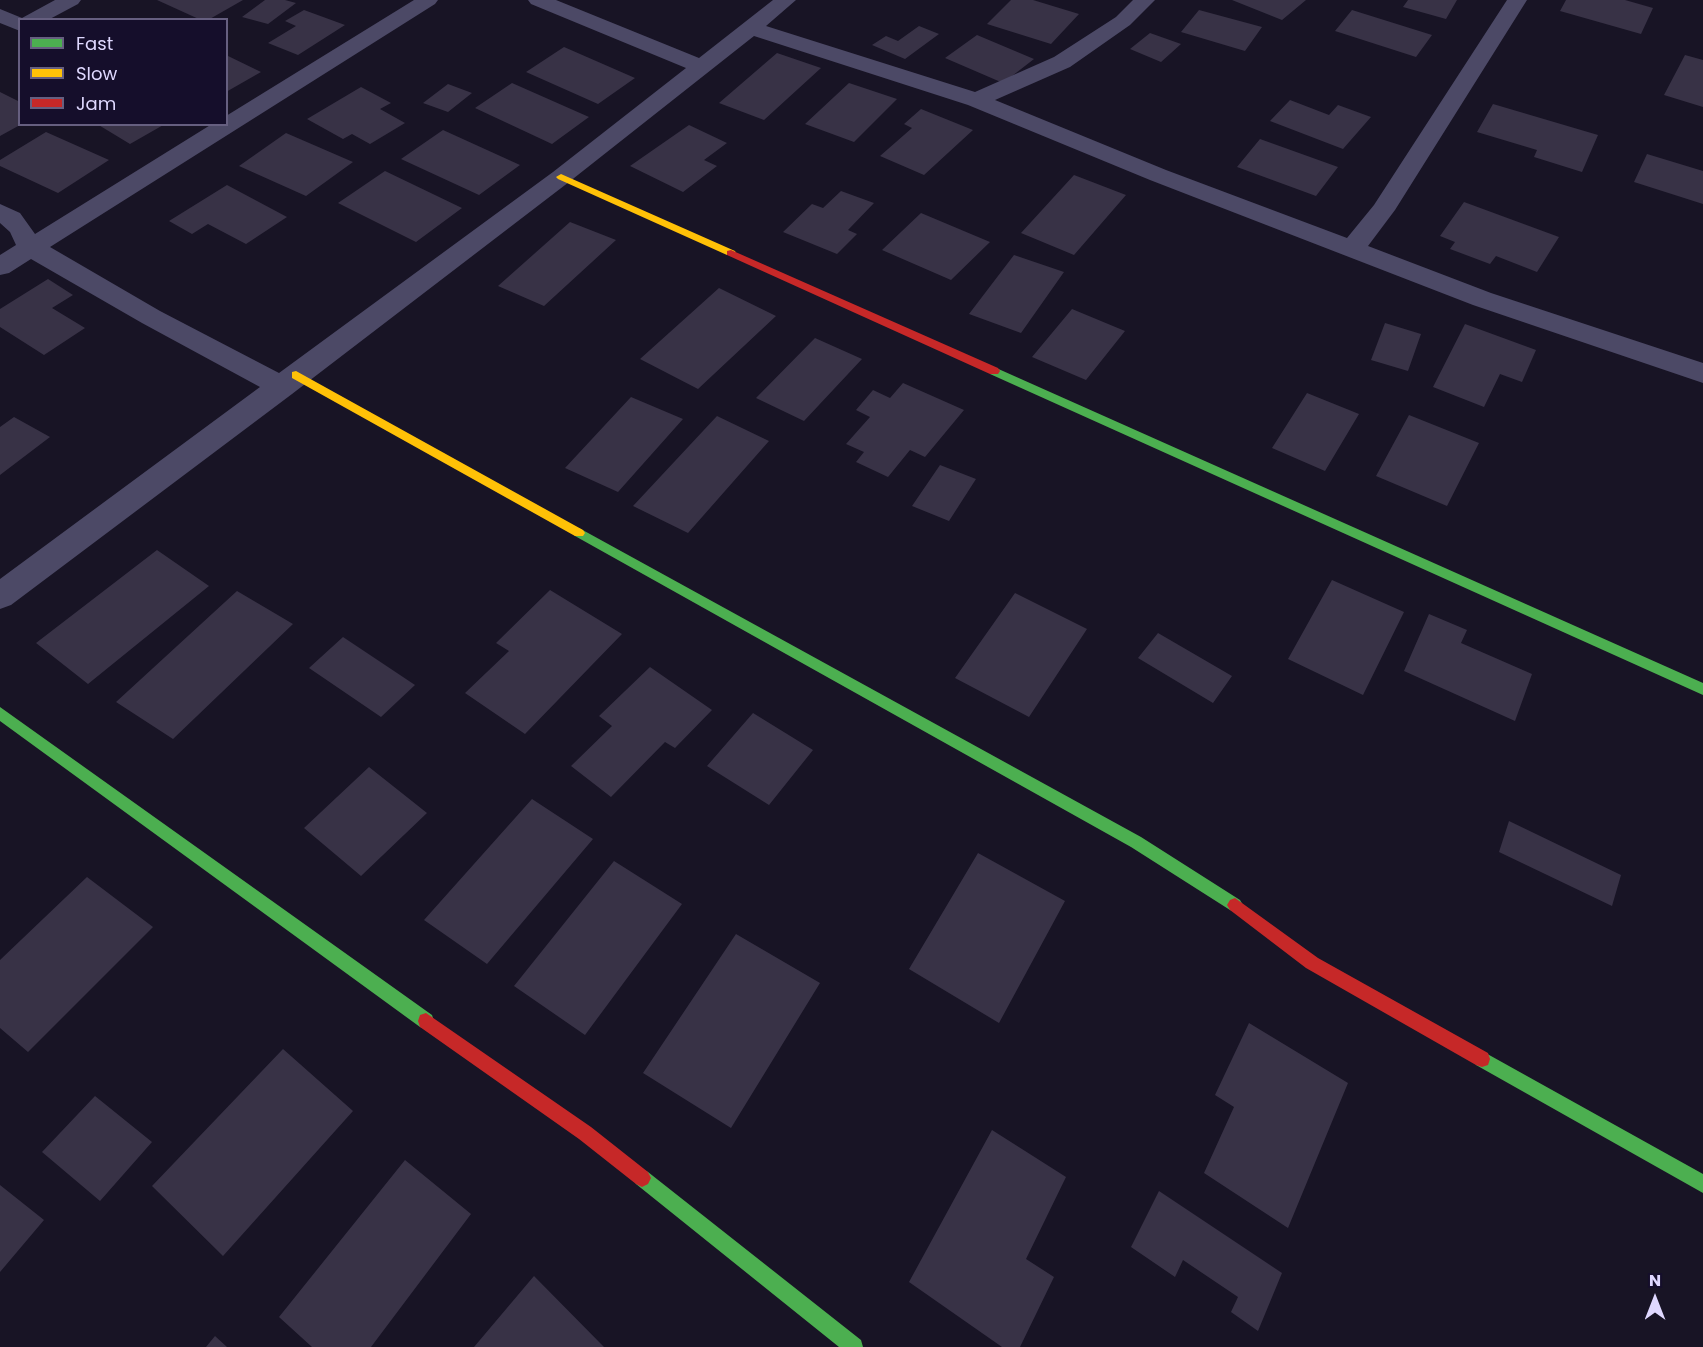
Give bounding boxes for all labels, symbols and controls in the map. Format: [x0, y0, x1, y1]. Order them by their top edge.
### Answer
legend [18, 18, 228, 126]
text: Fast [76, 31, 113, 56]
text: Slow [76, 61, 117, 86]
text: Jam [76, 91, 116, 116]
north arrow [1625, 1269, 1685, 1329]
text: N [1649, 1269, 1661, 1292]

